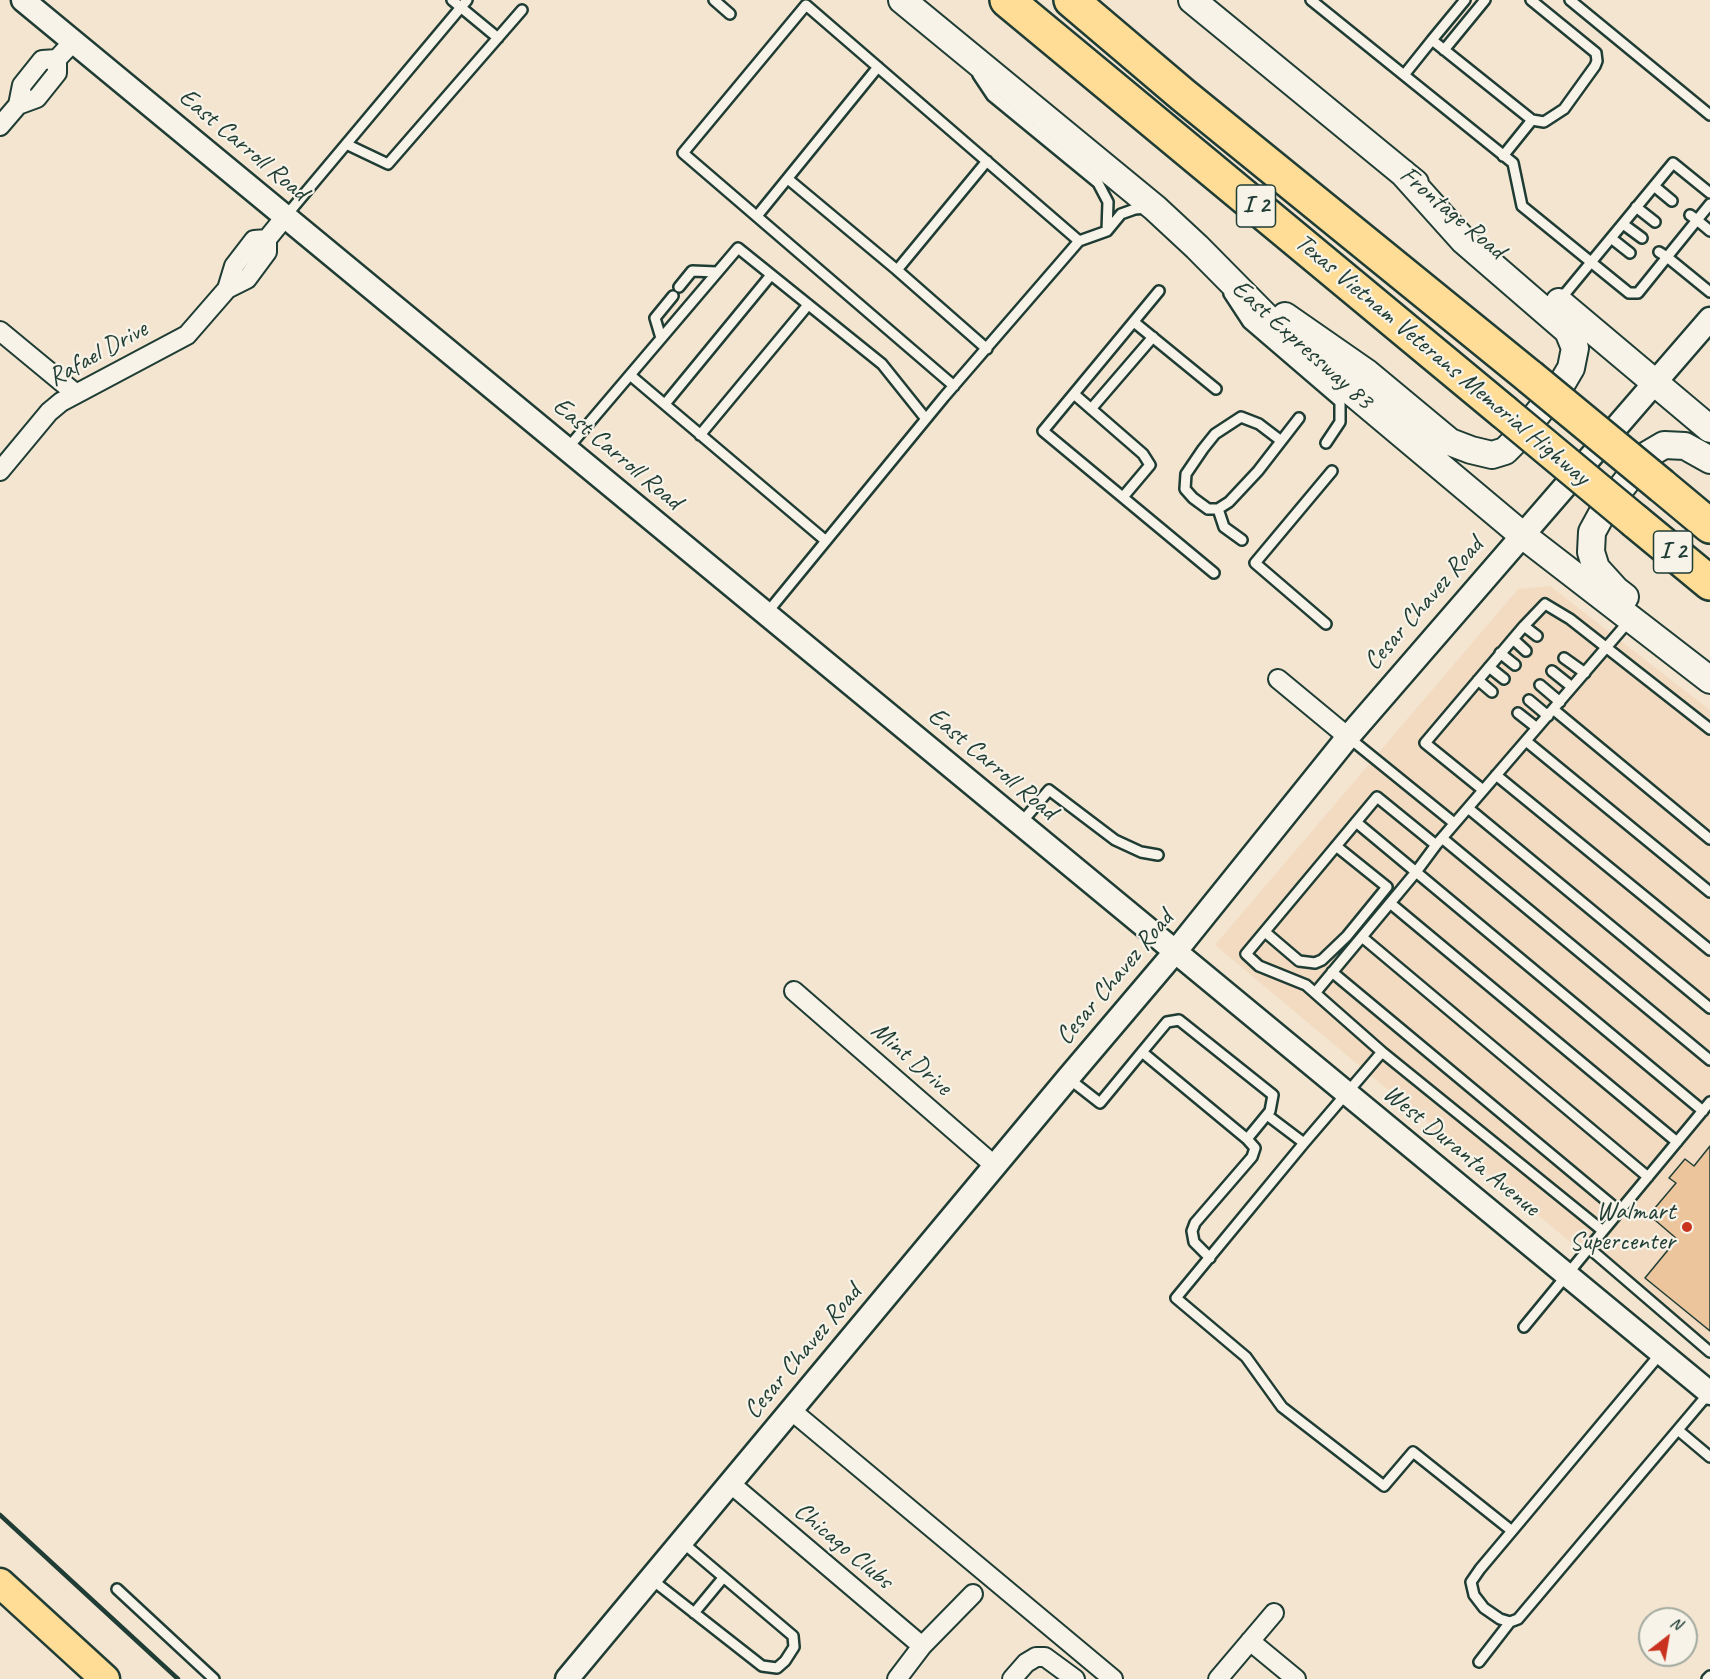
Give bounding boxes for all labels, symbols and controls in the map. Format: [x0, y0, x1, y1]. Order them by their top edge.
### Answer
street label: East Carroll Road [172, 82, 314, 208]
street label: Frontage Road [1393, 160, 1511, 266]
road number: I 2 [1236, 185, 1276, 227]
street label: Texas Vietnam Veterans Memorial Highway [1288, 227, 1596, 493]
street label: East Expressway 83 [1225, 273, 1379, 417]
street label: Rafael Drive [43, 314, 153, 394]
street label: East Carroll Road [546, 391, 688, 517]
street label: Cesar Chavez Road [1358, 531, 1490, 677]
road number: I 2 [1654, 531, 1692, 573]
street label: East Carroll Road [921, 701, 1063, 827]
street label: Cesar Chavez Road [1050, 904, 1180, 1052]
street label: Mint Drive [864, 1015, 958, 1103]
street label: West Duranta Avenue [1376, 1078, 1546, 1224]
place label: Walmart Supercenter [1569, 1196, 1675, 1258]
marker: Walmart Supercenter [1680, 1220, 1694, 1234]
street label: Cesar Chavez Road [738, 1278, 868, 1426]
street label: Chicago Clubs [787, 1495, 899, 1597]
north arrow [1638, 1607, 1698, 1667]
text: N [1667, 1612, 1686, 1634]

